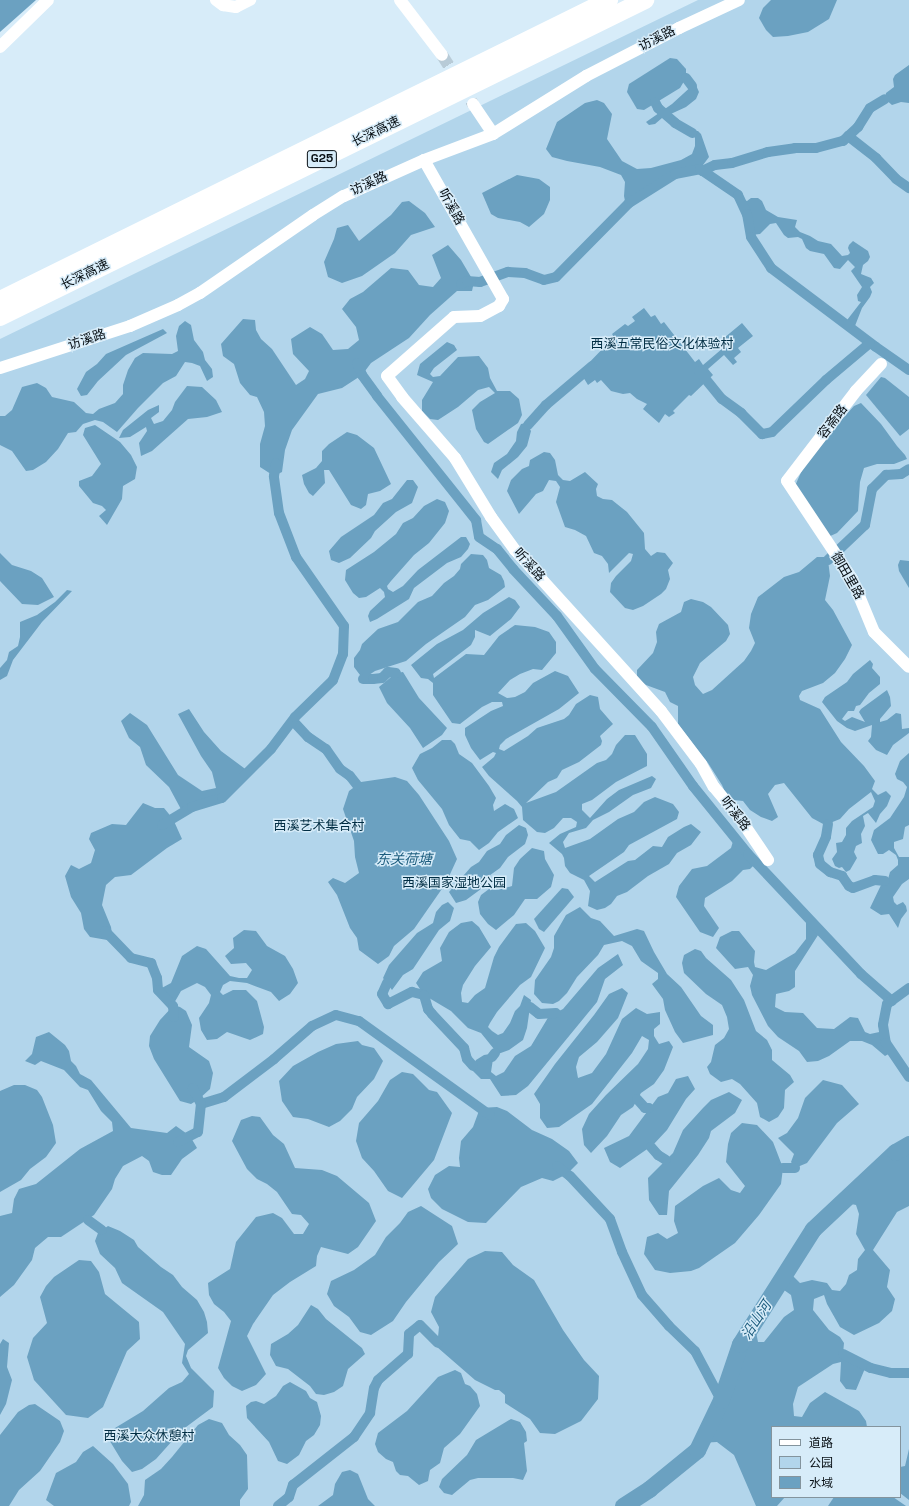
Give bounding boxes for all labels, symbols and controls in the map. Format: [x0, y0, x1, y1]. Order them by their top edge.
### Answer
street label: 访溪路 [636, 23, 678, 55]
street label: 长深高速 [349, 114, 403, 150]
road number: G25 [306, 149, 338, 169]
street label: 访溪路 [348, 169, 390, 199]
street label: 听溪路 [435, 186, 467, 228]
street label: 长深高速 [58, 257, 112, 293]
street label: 访溪路 [66, 327, 108, 353]
park label: 西溪五常民俗文化体验村 [591, 336, 733, 352]
street label: 容斋路 [815, 402, 851, 442]
street label: 听溪路 [510, 545, 548, 585]
street label: 御田里路 [827, 550, 867, 602]
street label: 听溪路 [717, 794, 753, 834]
park label: 西溪艺术集合村 [274, 818, 364, 834]
water label: 东关荷塘 [376, 851, 432, 867]
park label: 西溪国家湿地公园 [402, 875, 506, 891]
water label: 沿山河 [738, 1298, 774, 1342]
legend [771, 1426, 901, 1498]
park label: 西溪大众休憩村 [104, 1428, 194, 1444]
text: 道路 [809, 1435, 833, 1451]
text: 公园 [809, 1455, 833, 1471]
text: 水域 [809, 1475, 833, 1491]

